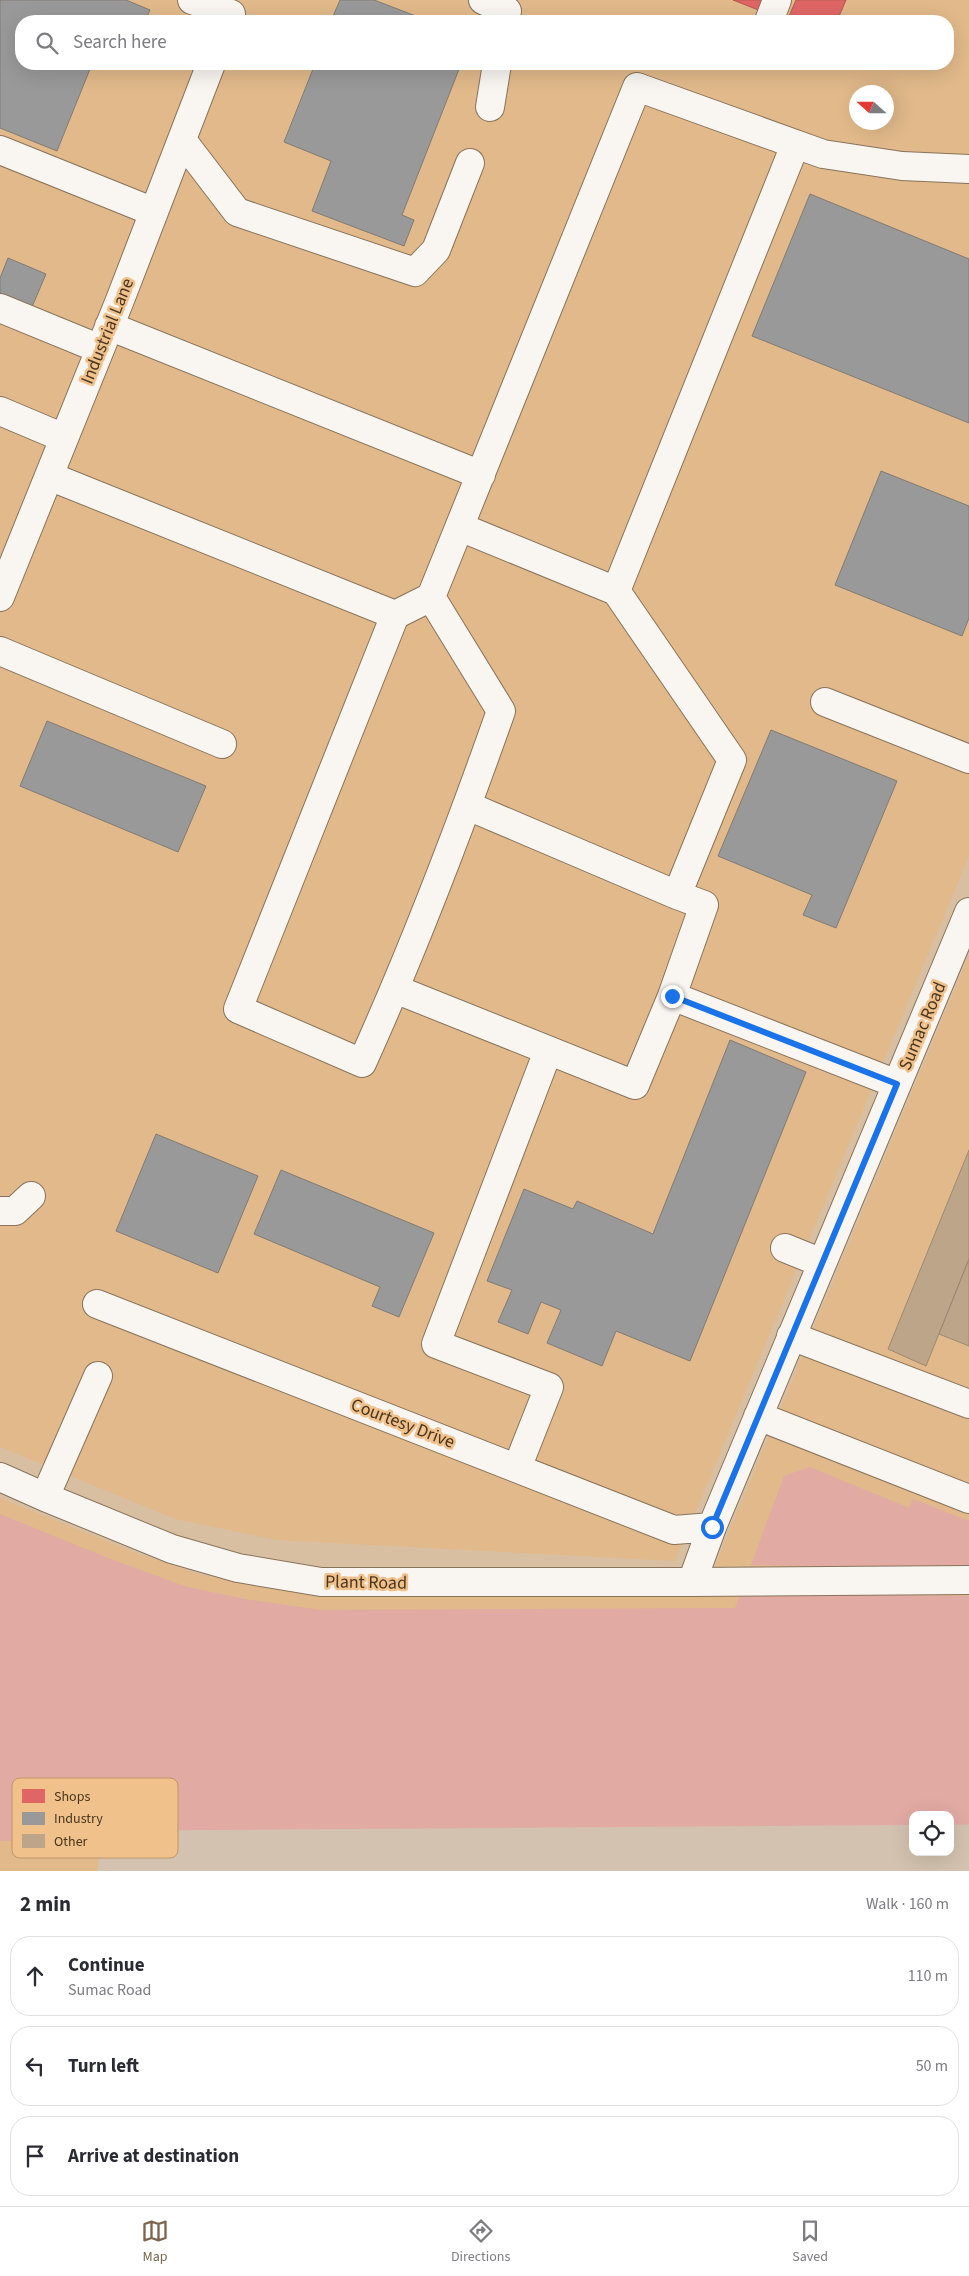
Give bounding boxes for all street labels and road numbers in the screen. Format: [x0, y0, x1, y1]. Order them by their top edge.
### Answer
street label: Industrial Lane [75, 274, 140, 388]
street label: Sumac Road [893, 978, 952, 1074]
street label: Courtesy Drive [347, 1392, 458, 1455]
street label: Plant Road [325, 1569, 407, 1596]

